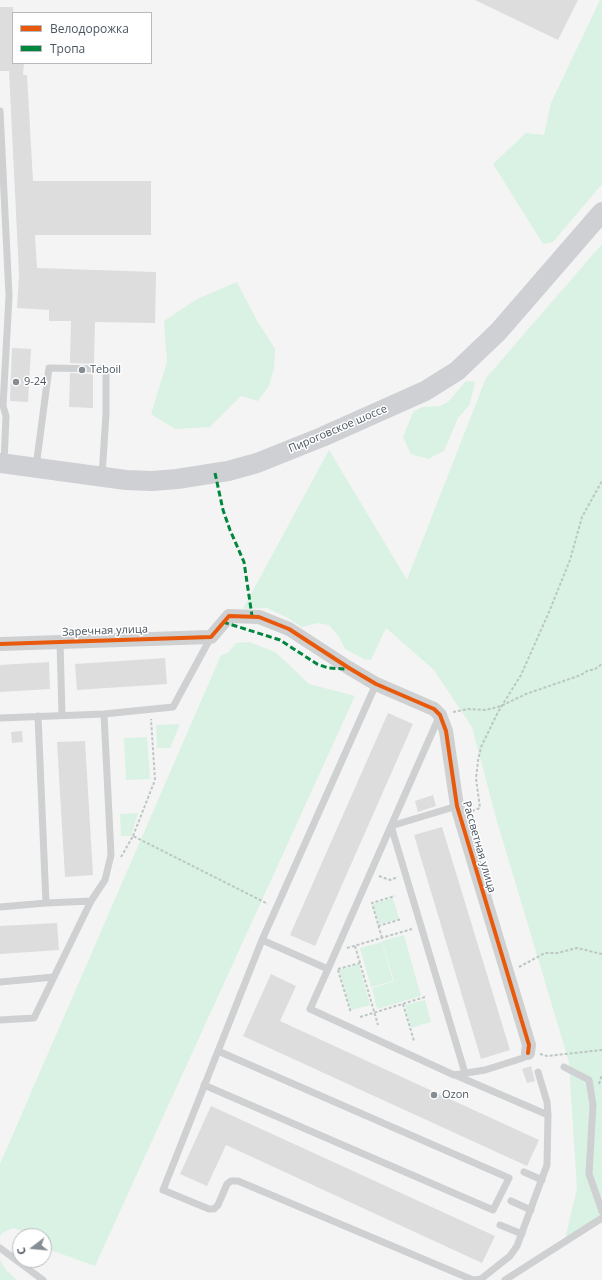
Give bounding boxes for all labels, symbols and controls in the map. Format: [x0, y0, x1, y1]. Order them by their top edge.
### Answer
legend [12, 12, 152, 64]
text: Велодорожка [50, 20, 129, 37]
text: Тропа [50, 40, 85, 57]
place label: Teboil [90, 363, 121, 377]
marker: Teboil [77, 365, 87, 375]
place label: 9-24 [24, 375, 46, 389]
marker: 9-24 [11, 377, 21, 387]
street label: Пироговское шоссе [287, 402, 389, 456]
street label: Заречная улица [62, 623, 148, 639]
street label: Рассветная улица [460, 800, 498, 894]
place label: Ozon [442, 1088, 469, 1102]
marker: Ozon [429, 1090, 439, 1100]
north arrow [12, 1228, 52, 1268]
text: С [13, 1246, 29, 1257]

